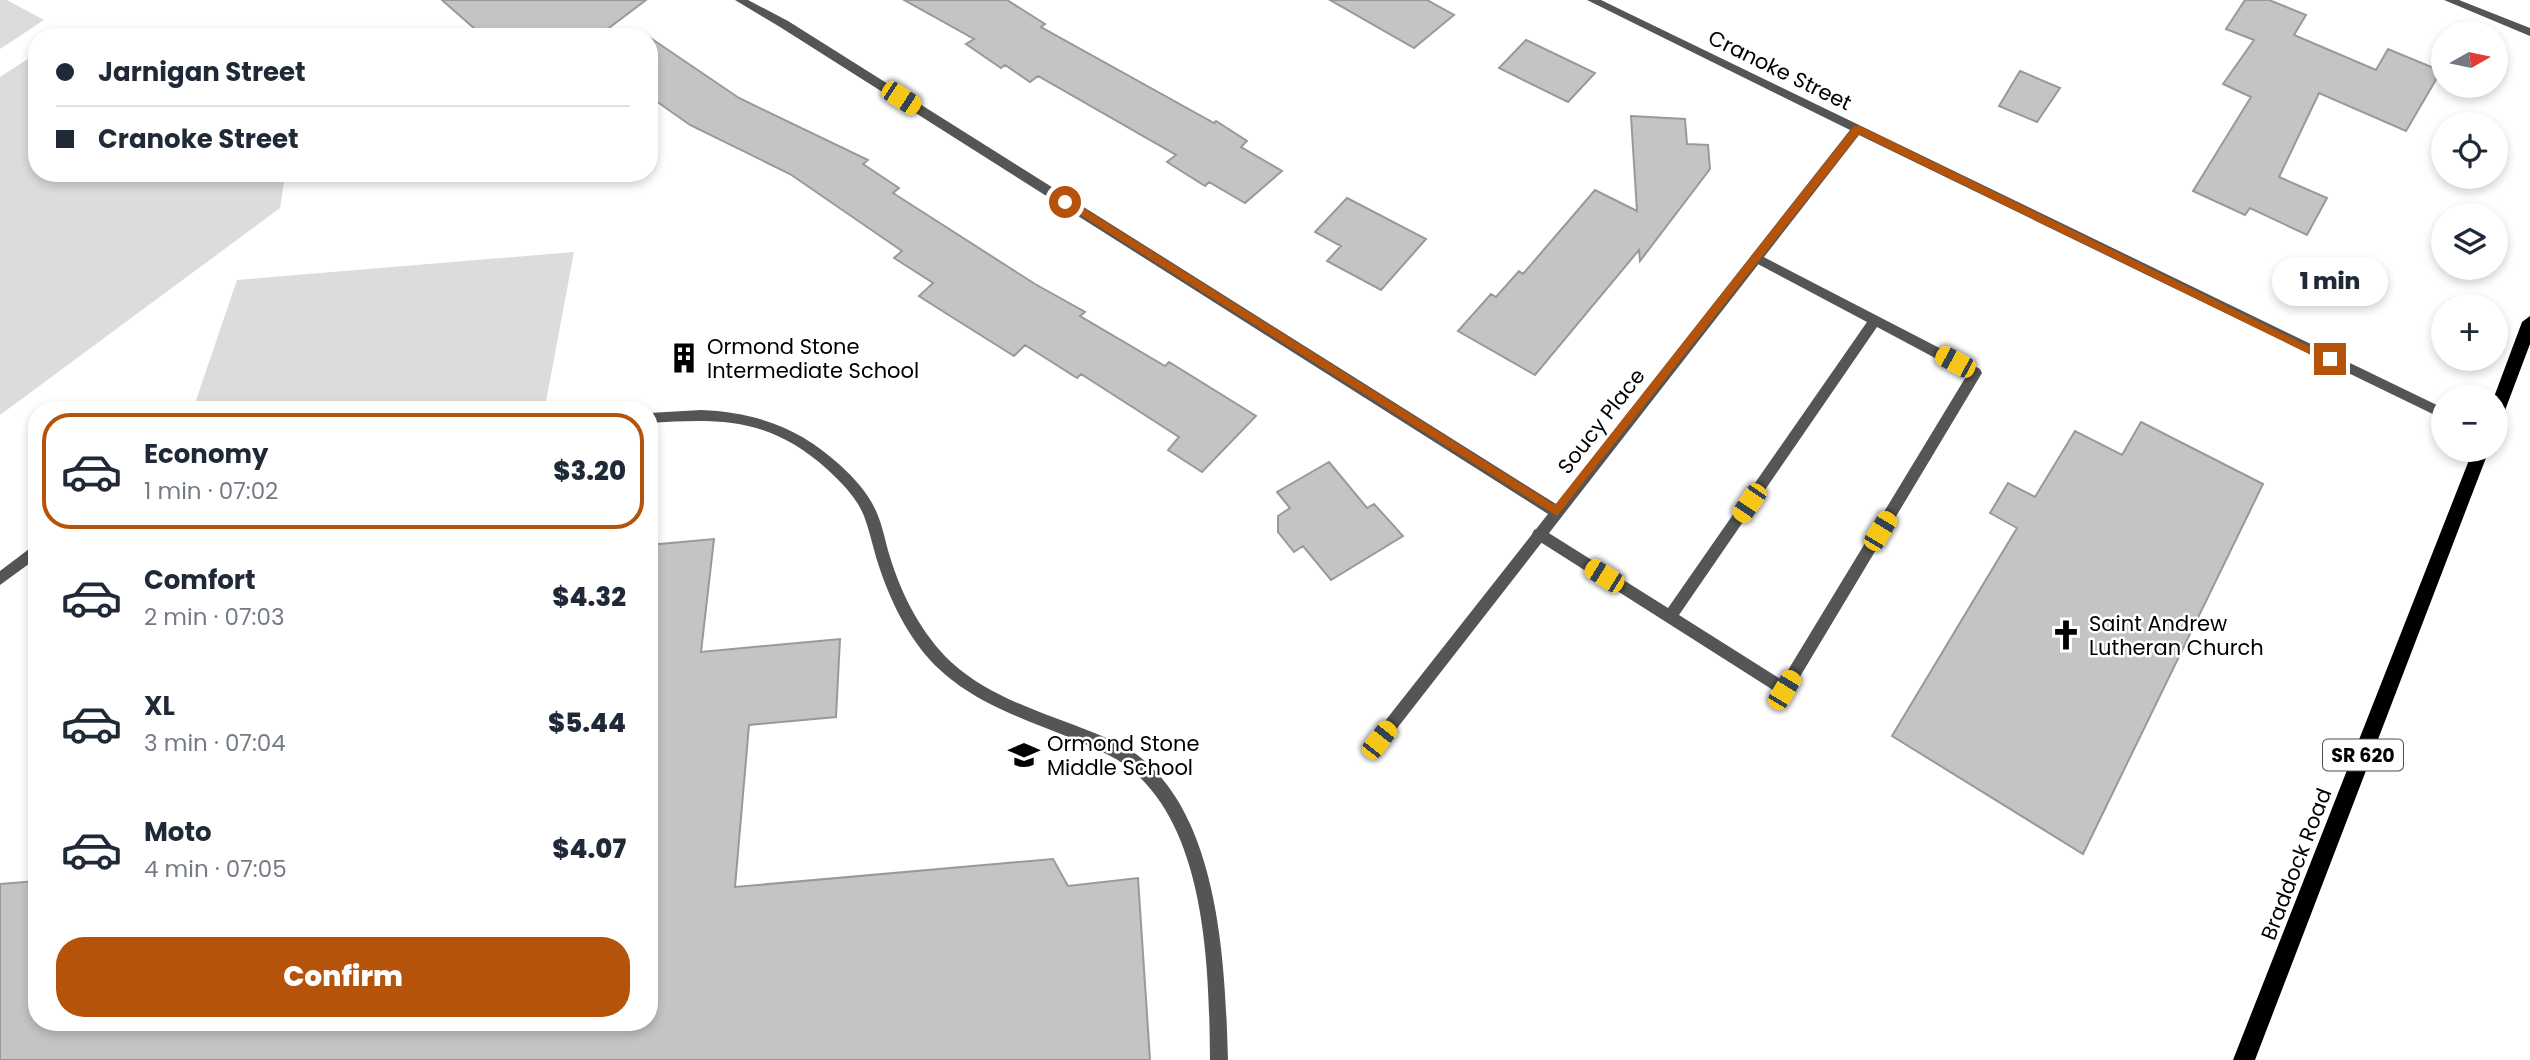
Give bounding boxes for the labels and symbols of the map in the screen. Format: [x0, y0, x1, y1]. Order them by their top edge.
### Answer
north arrow [2431, 21, 2508, 98]
street label: Cranoke Street [1704, 23, 1856, 117]
car [878, 78, 925, 118]
route start [1049, 186, 1081, 218]
callout: 1 min [2272, 258, 2388, 306]
place label: Ormond Stone Intermediate School [707, 332, 919, 385]
building icon: Ormond Stone Intermediate School [667, 341, 701, 375]
car [1932, 343, 1979, 381]
route end [2314, 343, 2346, 375]
street label: Soucy Place [1551, 362, 1651, 480]
car [1729, 480, 1770, 526]
car [1861, 508, 1900, 554]
car [1581, 556, 1628, 596]
place label: Saint Andrew Lutheran Church [2089, 609, 2264, 662]
church icon: Saint Andrew Lutheran Church [2049, 618, 2083, 652]
car [1765, 667, 1804, 713]
car [1358, 717, 1401, 763]
place label: Ormond Stone Middle School [1047, 729, 1200, 782]
school or university icon: Ormond Stone Middle School [1007, 738, 1041, 772]
road number: SR 620 [2323, 740, 2403, 770]
street label: Braddock Road [2254, 784, 2338, 944]

